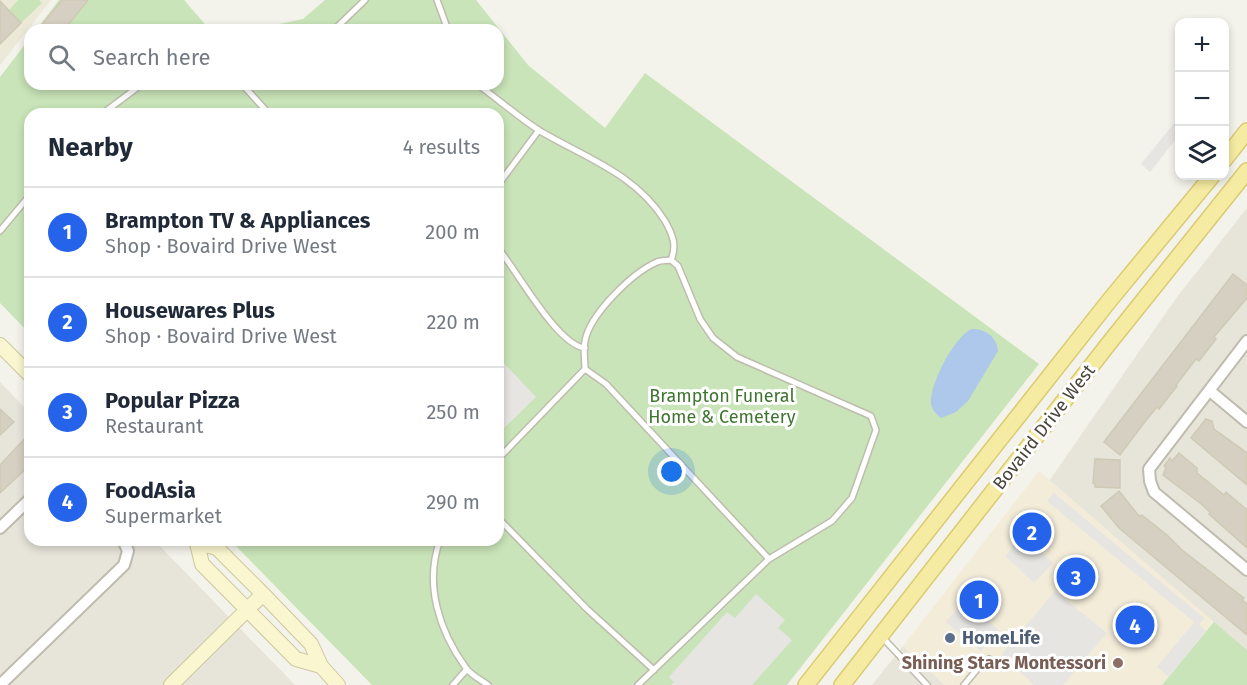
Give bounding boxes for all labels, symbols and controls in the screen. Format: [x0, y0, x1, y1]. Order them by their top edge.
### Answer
map controls [1175, 18, 1229, 180]
button: + [1175, 18, 1229, 72]
search box [24, 24, 504, 90]
icon: search [45, 41, 78, 74]
text: Search here [93, 44, 211, 71]
button: − [1175, 72, 1229, 126]
button: layers [1175, 126, 1229, 180]
text: Nearby [48, 132, 133, 163]
text: 4 results [403, 135, 480, 159]
text: Brampton TV & Appliances [105, 207, 370, 234]
text: 1 [63, 220, 72, 244]
text: 200 m [425, 220, 480, 244]
text: Shop · Bovaird Drive West [105, 234, 337, 258]
text: Housewares Plus [105, 297, 275, 324]
text: 2 [62, 310, 73, 334]
text: 220 m [427, 310, 480, 334]
text: Shop · Bovaird Drive West [105, 324, 337, 348]
street label: Bovaird Drive West [988, 359, 1100, 494]
park label: Brampton Funeral Home & Cemetery [648, 385, 796, 428]
text: Popular Pizza [105, 387, 240, 414]
text: 3 [62, 400, 73, 424]
text: 250 m [426, 400, 480, 424]
text: Restaurant [105, 414, 203, 438]
your location [657, 457, 686, 486]
text: FoodAsia [105, 477, 196, 504]
text: 4 [62, 490, 73, 514]
text: 290 m [426, 490, 480, 514]
text: Supermarket [105, 504, 222, 528]
pin: 2 [1012, 510, 1052, 554]
pin: 3 [1056, 554, 1096, 600]
pin: 1 [960, 578, 998, 622]
pin: 4 [1116, 602, 1154, 648]
place label: HomeLife [962, 627, 1040, 649]
marker: HomeLife [943, 631, 957, 645]
place label: Shining Stars Montessori [902, 652, 1106, 674]
marker: Shining Stars Montessori [1111, 656, 1125, 670]

